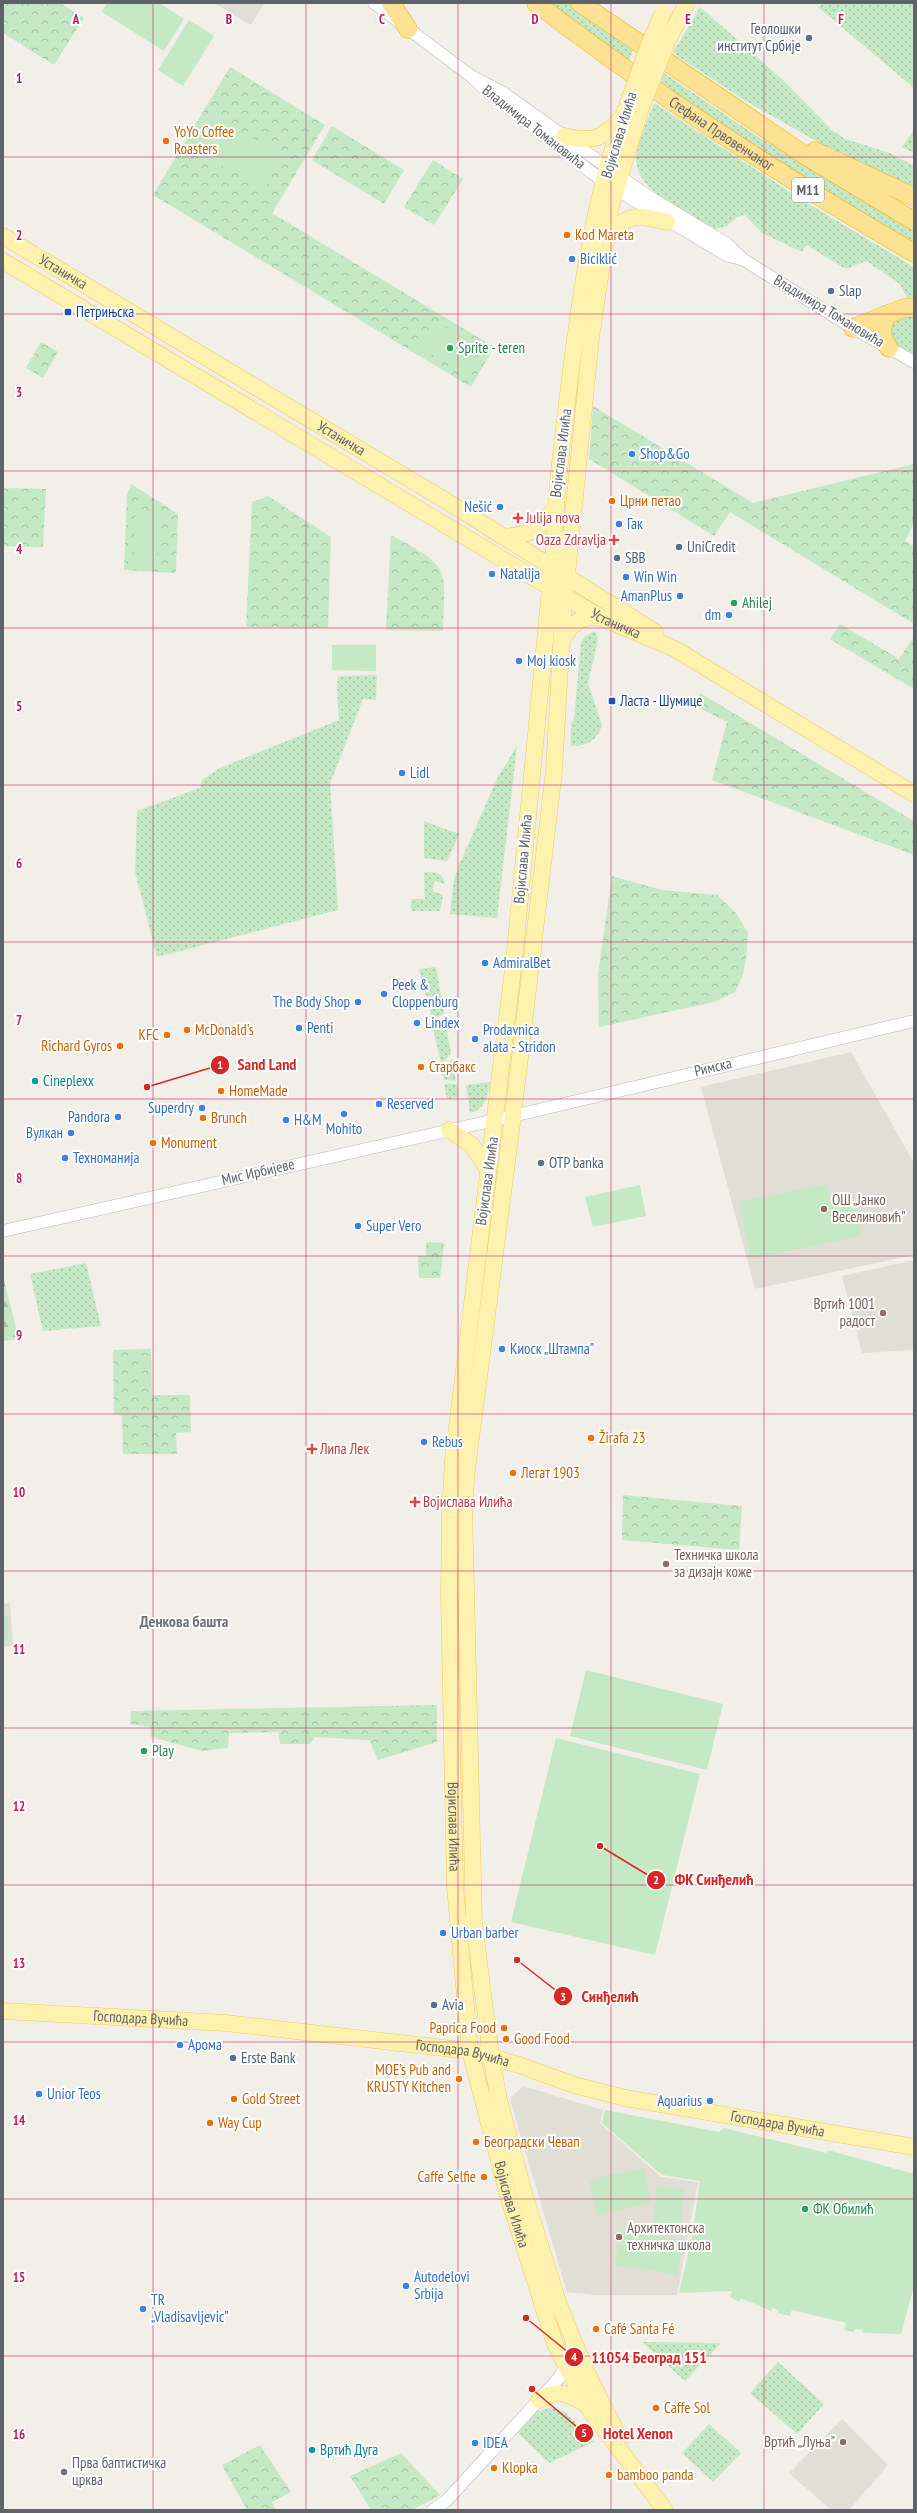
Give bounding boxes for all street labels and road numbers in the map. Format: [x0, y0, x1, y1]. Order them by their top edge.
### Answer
street label: Владимира Томановића [479, 80, 590, 173]
street label: Војислава Илића [596, 89, 641, 180]
street label: Стефана Првовенчаног [665, 92, 778, 175]
road number: M11 [792, 178, 824, 202]
street label: Устаничка [36, 250, 91, 293]
street label: Владимира Томановића [770, 270, 888, 351]
street label: Војислава Илића [546, 407, 575, 498]
street label: Устаничка [314, 416, 369, 459]
street label: Устаничка [587, 603, 644, 642]
street label: Војислава Илића [509, 814, 536, 904]
street label: Римска [692, 1053, 734, 1080]
street label: Војислава Илића [471, 1135, 502, 1227]
street label: Мис Ирбијеве [220, 1154, 296, 1189]
street label: Војислава Илића [444, 1782, 465, 1872]
street label: Господара Вучића [93, 2006, 189, 2030]
street label: Господара Вучића [415, 2035, 512, 2071]
street label: Господара Вучића [729, 2106, 826, 2141]
street label: Војислава Илића [490, 2159, 534, 2250]

